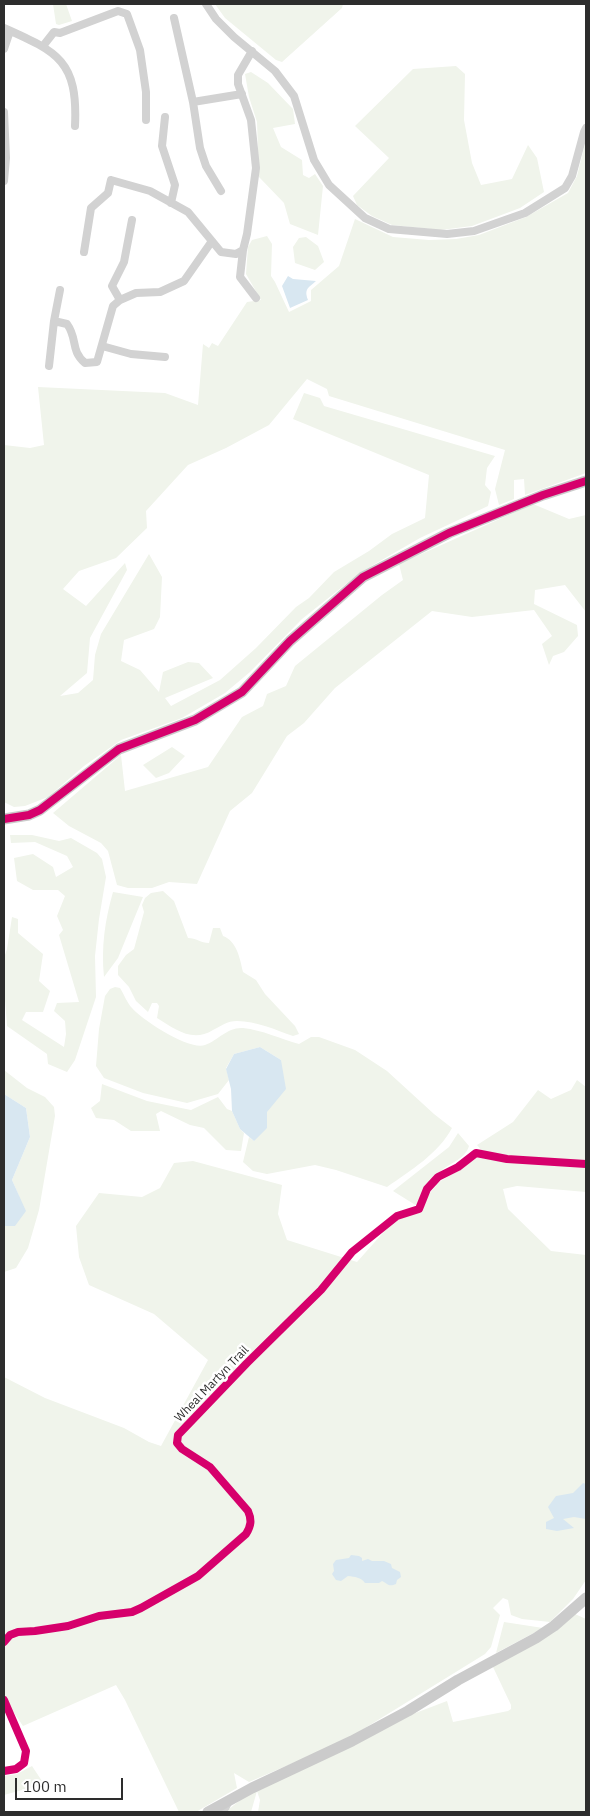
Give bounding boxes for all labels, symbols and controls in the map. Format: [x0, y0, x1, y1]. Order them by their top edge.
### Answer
street label: Wheal Martyn Trail [172, 1343, 252, 1425]
scale bar [18, 1768, 125, 1800]
text: 100 m [23, 1777, 67, 1796]

